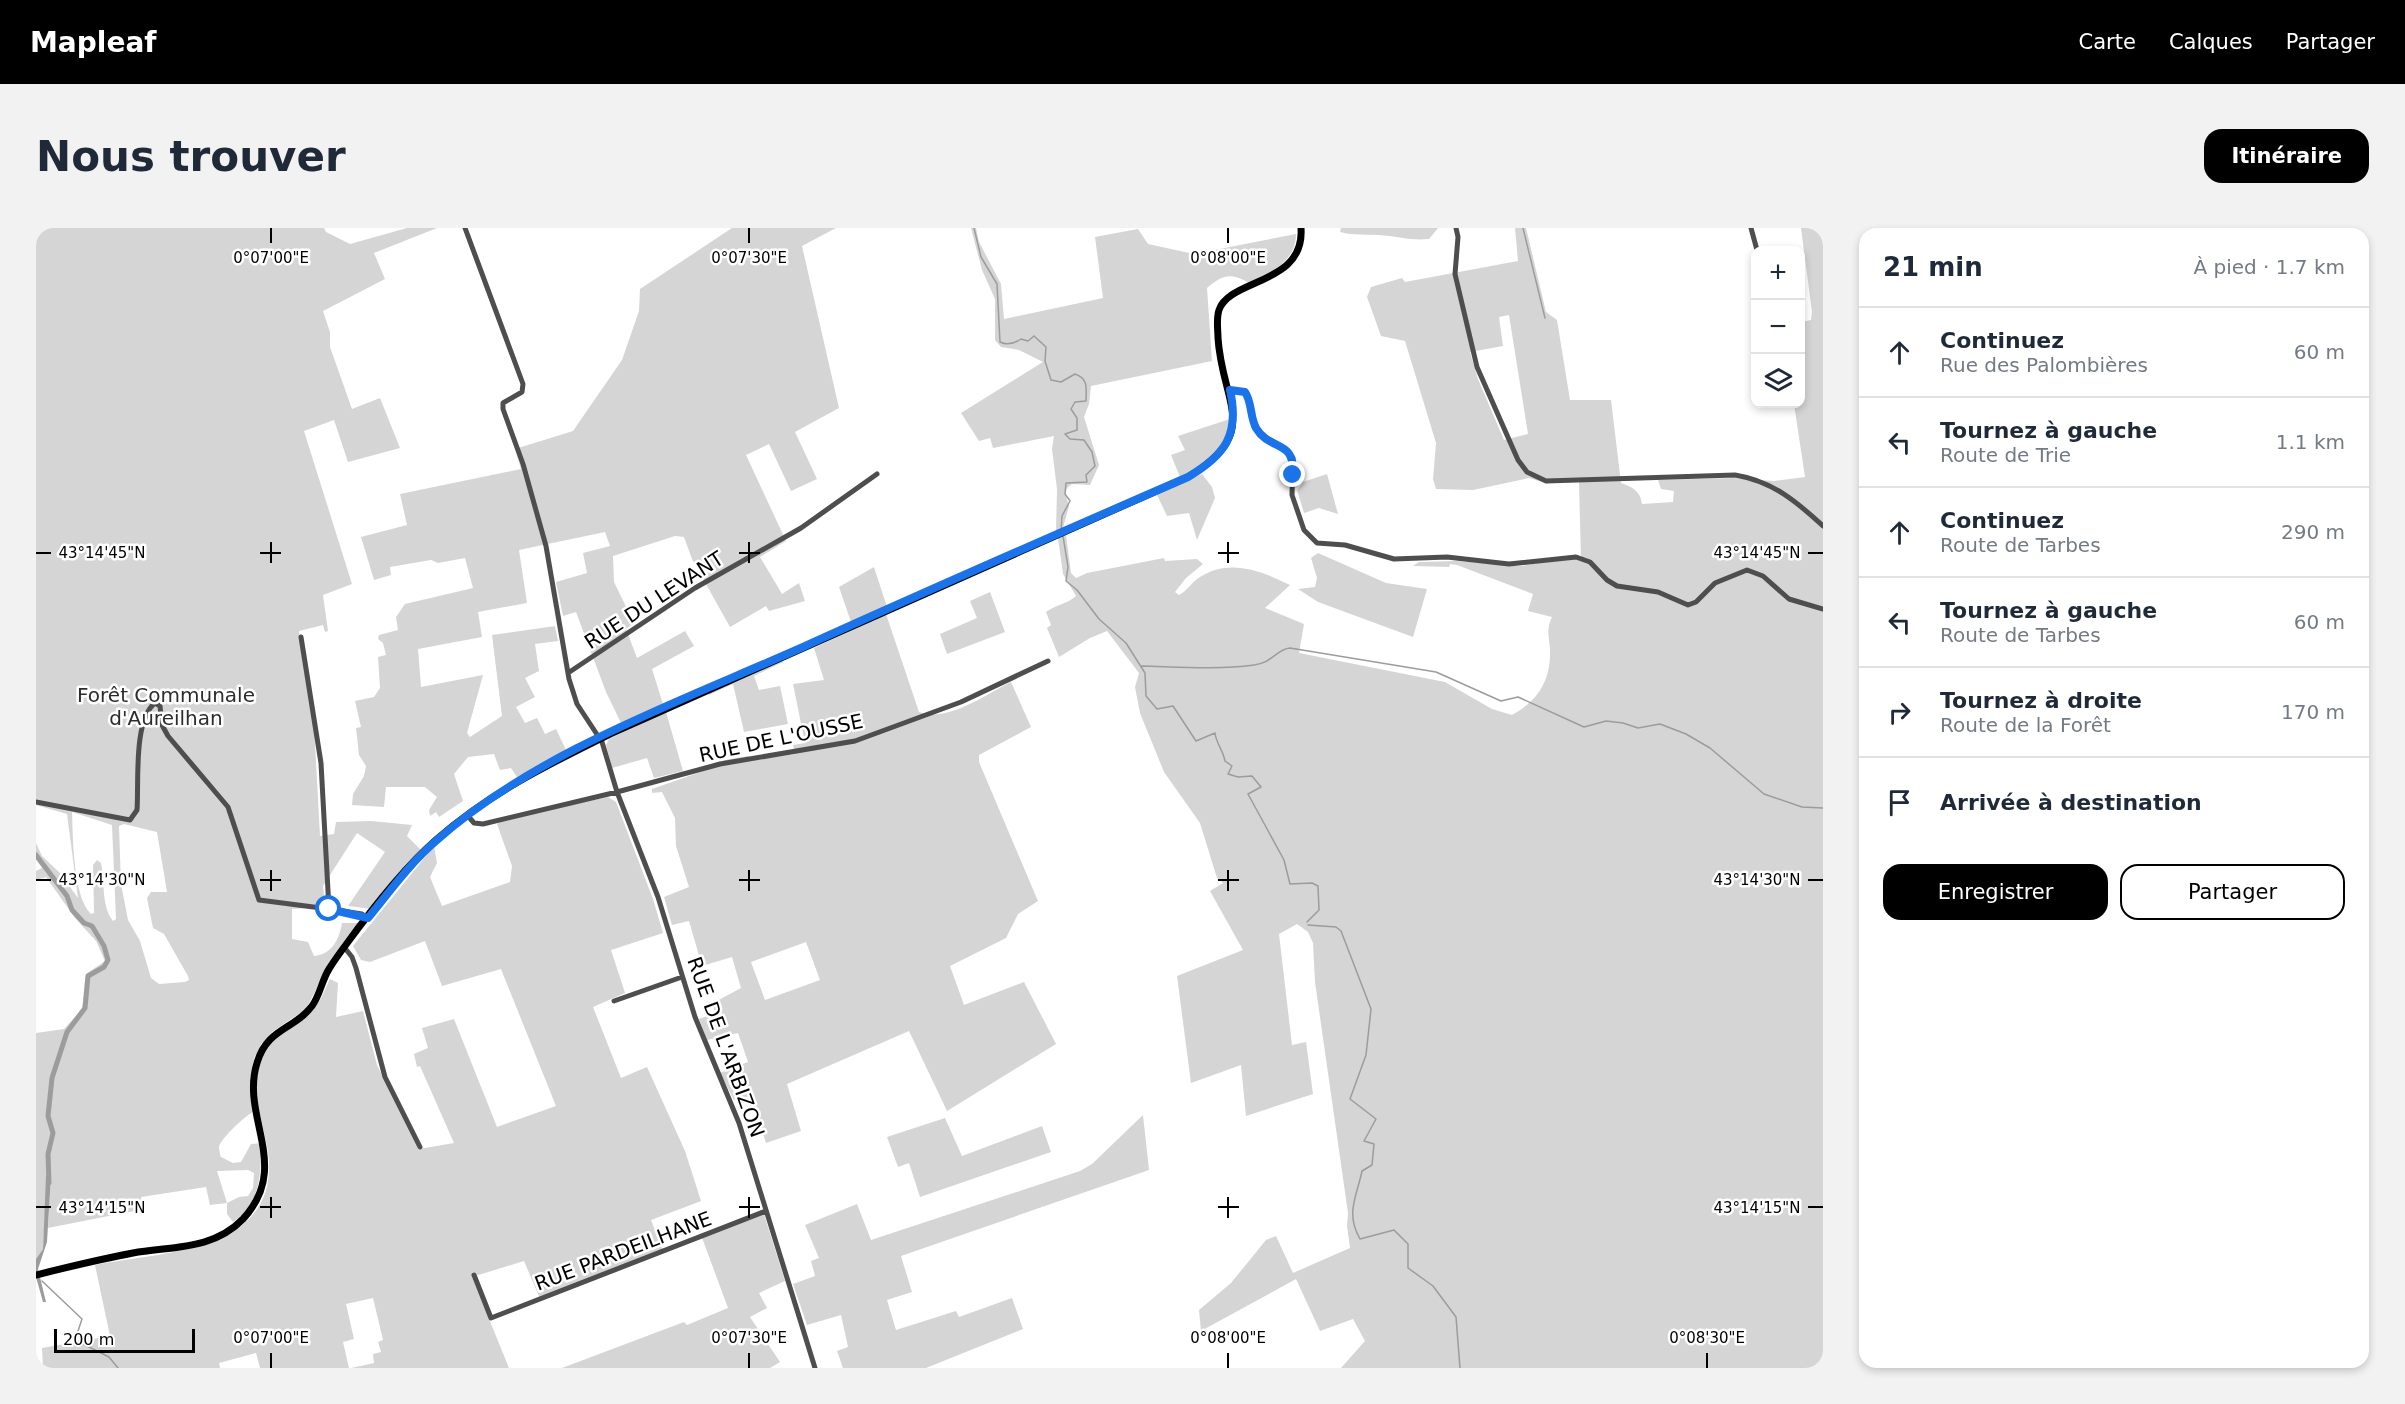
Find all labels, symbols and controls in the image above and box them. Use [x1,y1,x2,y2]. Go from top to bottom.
text: Mapleaf [30,26,156,59]
text: Carte [2079,30,2136,54]
text: Calques [2169,30,2253,54]
text: Partager [2286,30,2375,54]
button: Itinéraire [2204,129,2369,183]
text: Nous trouver [36,132,346,181]
map controls [1751,246,1805,408]
button: + [1751,246,1805,300]
text: 0°07'00"E [233,249,309,267]
text: 0°07'30"E [711,249,787,267]
text: 0°08'00"E [1190,249,1266,267]
text: 21 min [1883,252,1983,282]
text: À pied · 1.7 km [2193,255,2345,279]
button: − [1751,300,1805,354]
text: Continuez [1940,328,2064,353]
icon: ahead [1883,336,1916,369]
text: 60 m [2294,340,2345,364]
text: Rue des Palombières [1940,353,2148,377]
button: layers [1751,354,1805,408]
text: Tournez à gauche [1940,418,2157,443]
icon: left [1883,426,1916,459]
text: 1.1 km [2276,430,2345,454]
text: Route de Trie [1940,443,2071,467]
route end [1279,461,1305,487]
text: Continuez [1940,508,2064,533]
icon: ahead [1883,516,1916,549]
text: 290 m [2281,520,2345,544]
text: Route de Tarbes [1940,533,2101,557]
text: 43°14'45"N [58,544,146,562]
text: 43°14'45"N [1713,544,1801,562]
street label: RUE DU LEVANT [580,546,729,654]
text: Tournez à gauche [1940,598,2157,623]
icon: left [1883,606,1916,639]
text: 60 m [2294,610,2345,634]
text: Route de Tarbes [1940,623,2101,647]
park label: Forêt Communale d'Aureilhan [77,683,255,730]
text: Tournez à droite [1940,688,2142,713]
icon: right [1883,696,1916,729]
text: 170 m [2281,700,2345,724]
street label: RUE DE L'OUSSE [697,709,865,767]
text: Route de la Forêt [1940,713,2111,737]
icon: arrive [1883,786,1916,819]
text: Arrivée à destination [1940,790,2202,815]
button: Enregistrer [1883,864,2108,920]
button: Partager [2120,864,2345,920]
text: 43°14'30"N [58,871,146,889]
text: 43°14'30"N [1713,871,1801,889]
route start [315,895,341,921]
street label: RUE DE L'ARBIZON [682,954,770,1140]
text: 43°14'15"N [58,1199,146,1217]
text: 43°14'15"N [1713,1199,1801,1217]
street label: RUE PARDEILHANE [531,1206,715,1296]
scale bar [54,1326,195,1354]
text: 0°07'00"E [233,1329,309,1347]
text: 0°07'30"E [711,1329,787,1347]
text: 0°08'00"E [1190,1329,1266,1347]
text: 0°08'30"E [1669,1329,1745,1347]
text: 200 m [63,1330,114,1349]

